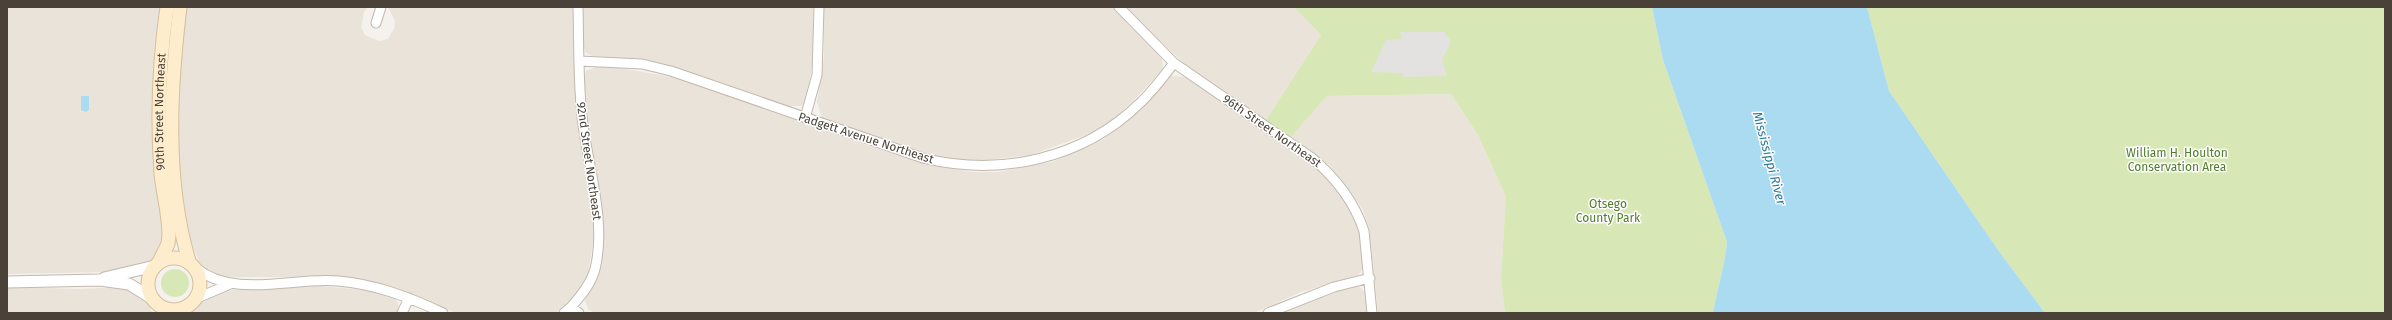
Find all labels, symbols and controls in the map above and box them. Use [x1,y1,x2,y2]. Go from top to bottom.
street label: 90th Street Northeast [152,52,169,171]
street label: 96th Street Northeast [1220,92,1324,171]
street label: 92nd Street Northeast [574,101,604,222]
street label: Padgett Avenue Northeast [797,109,936,167]
water label: Mississippi River [1750,110,1789,207]
park label: William H. Houlton Conservation Area [2126,146,2228,174]
park label: Otsego County Park [1576,197,1641,225]

